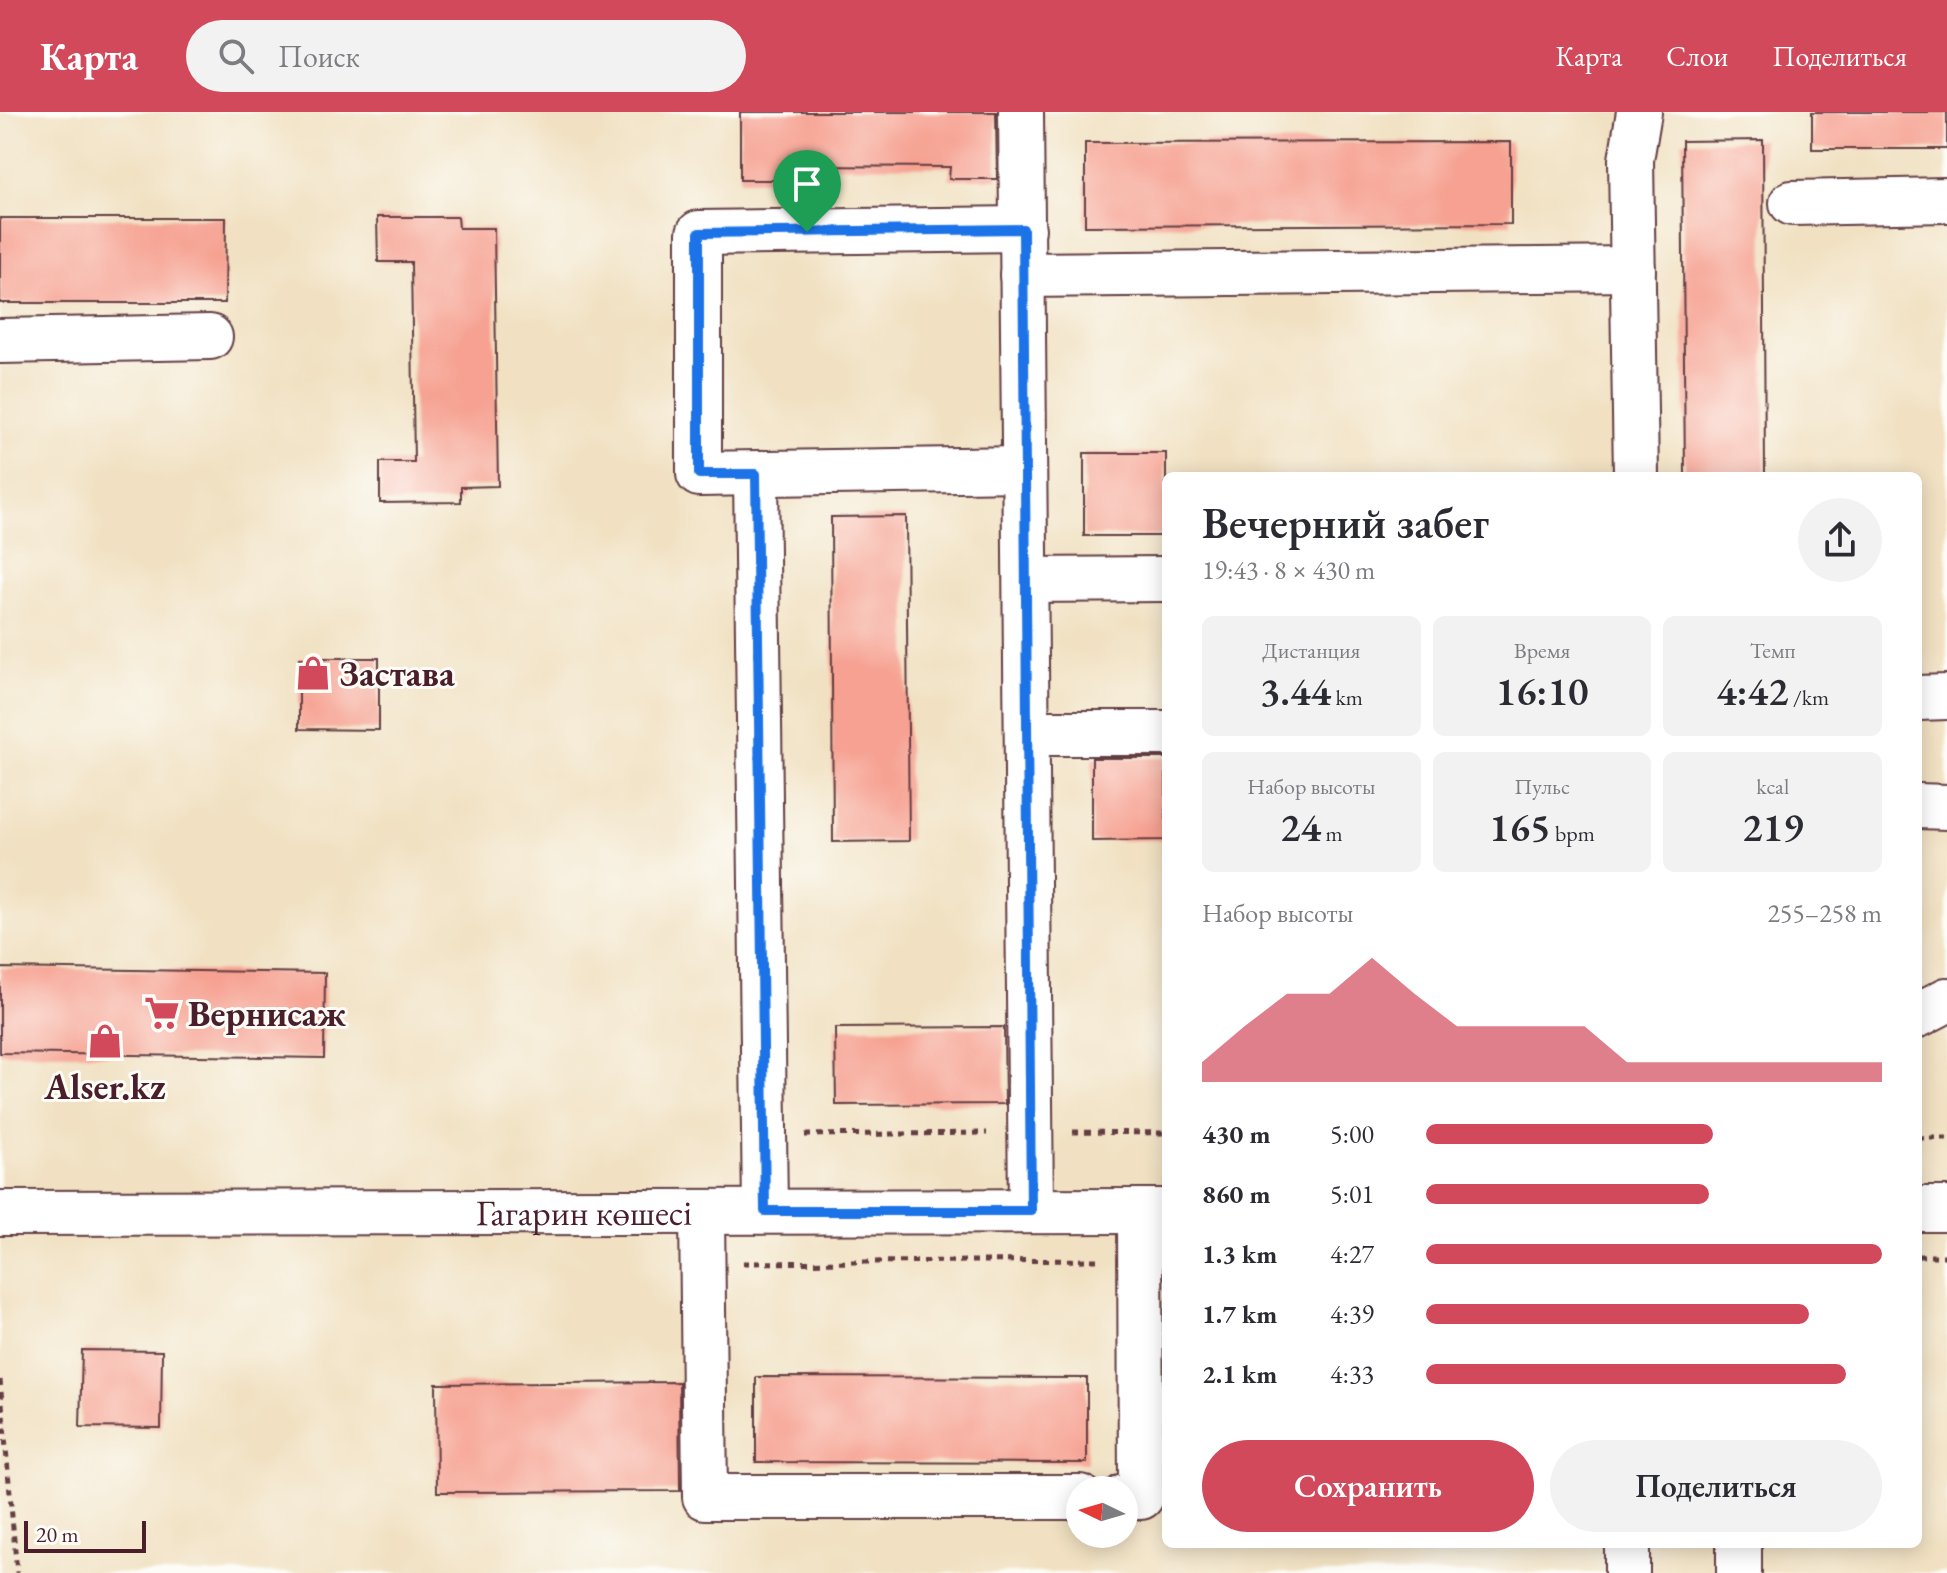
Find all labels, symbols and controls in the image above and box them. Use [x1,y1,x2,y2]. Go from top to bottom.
search box [186,20,746,92]
text: Карта [40,32,138,81]
icon: search [214,34,258,78]
text: Поиск [278,37,360,76]
text: Карта [1555,38,1622,74]
text: Слои [1666,38,1728,74]
text: Поделиться [1772,38,1907,74]
pin [773,150,841,232]
icon: arrive [785,162,829,206]
text: Вечерний забег [1202,494,1489,551]
button: share [1798,498,1882,582]
text: 19:43 · 8 × 430 m [1202,553,1375,587]
text: Дистанция [1262,636,1360,665]
text: Время [1514,636,1570,665]
text: Темп [1750,636,1796,665]
place label: Застава [339,650,455,697]
shop icon: Застава [294,654,332,692]
text: 3.44 [1260,665,1331,717]
text: 16:10 [1496,665,1588,717]
text: 4:42 [1716,665,1789,717]
text: km [1331,683,1363,712]
text: /km [1789,683,1829,712]
text: Набор высоты [1247,772,1375,801]
text: Пульс [1514,772,1570,801]
text: kcal [1756,772,1789,801]
text: 24 [1280,801,1321,853]
text: 165 [1489,801,1551,853]
text: 219 [1742,801,1803,853]
text: m [1321,819,1343,848]
text: bpm [1551,819,1595,848]
text: Набор высоты [1202,896,1353,930]
text: 255–258 m [1767,896,1882,930]
place label: Вернисаж [188,990,346,1037]
supermarket icon: Вернисаж [143,994,181,1032]
shop icon: Alser.kz [86,1022,124,1060]
place label: Alser.kz [43,1063,166,1110]
text: 430 m [1202,1117,1270,1151]
text: 5:00 [1330,1117,1374,1151]
text: 860 m [1202,1177,1270,1211]
text: 5:01 [1330,1177,1374,1211]
street label: Гагарин көшесі [476,1189,692,1236]
text: 1.3 km [1202,1237,1277,1271]
text: 4:27 [1330,1237,1374,1271]
text: 1.7 km [1202,1297,1277,1331]
text: 4:39 [1330,1297,1374,1331]
text: 2.1 km [1202,1357,1277,1391]
text: 4:33 [1330,1357,1374,1391]
button: Сохранить [1202,1440,1534,1532]
button: Поделиться [1550,1440,1882,1532]
north arrow [1066,1476,1138,1548]
map controls [1066,1476,1138,1548]
scale bar [24,1517,146,1553]
text: 20 m [36,1520,79,1549]

